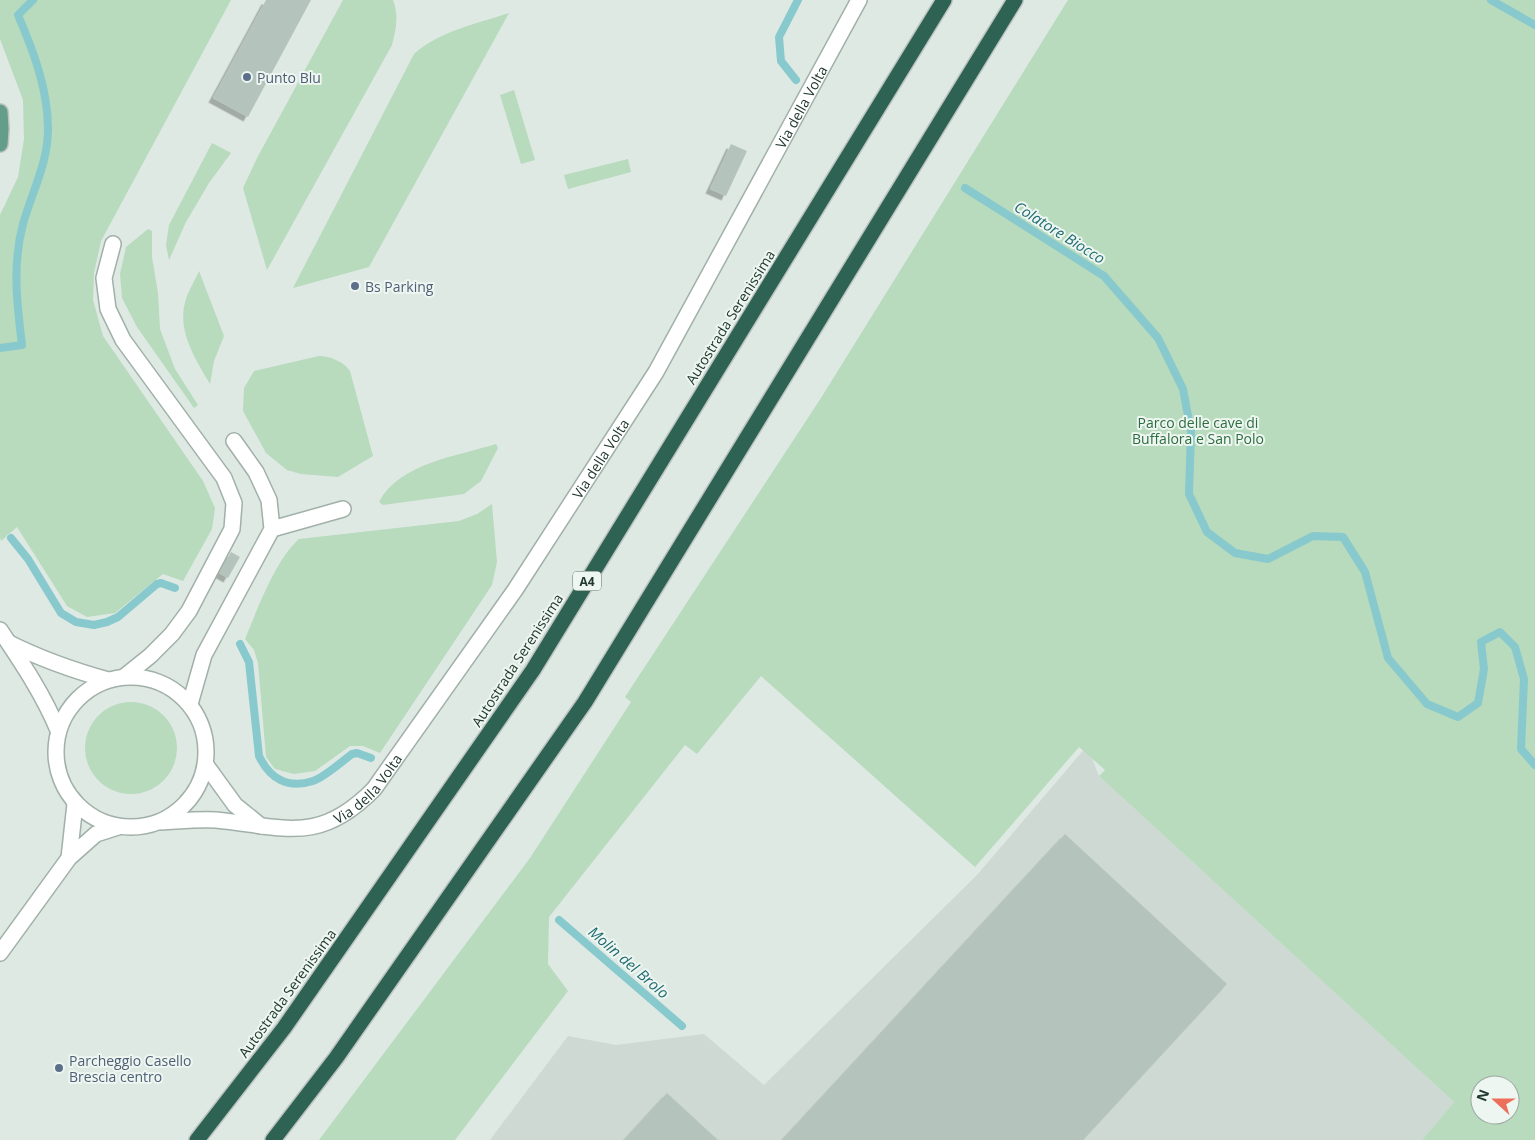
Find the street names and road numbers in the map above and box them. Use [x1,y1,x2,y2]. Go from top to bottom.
street label: Via della Volta [771,62,831,151]
street label: Autostrada Serenissima [681,246,779,388]
street label: Via della Volta [567,415,633,502]
road number: A4 [573,572,601,590]
street label: Autostrada Serenissima [467,590,567,730]
street label: Via della Volta [330,750,406,828]
street label: Autostrada Serenissima [234,925,340,1061]

